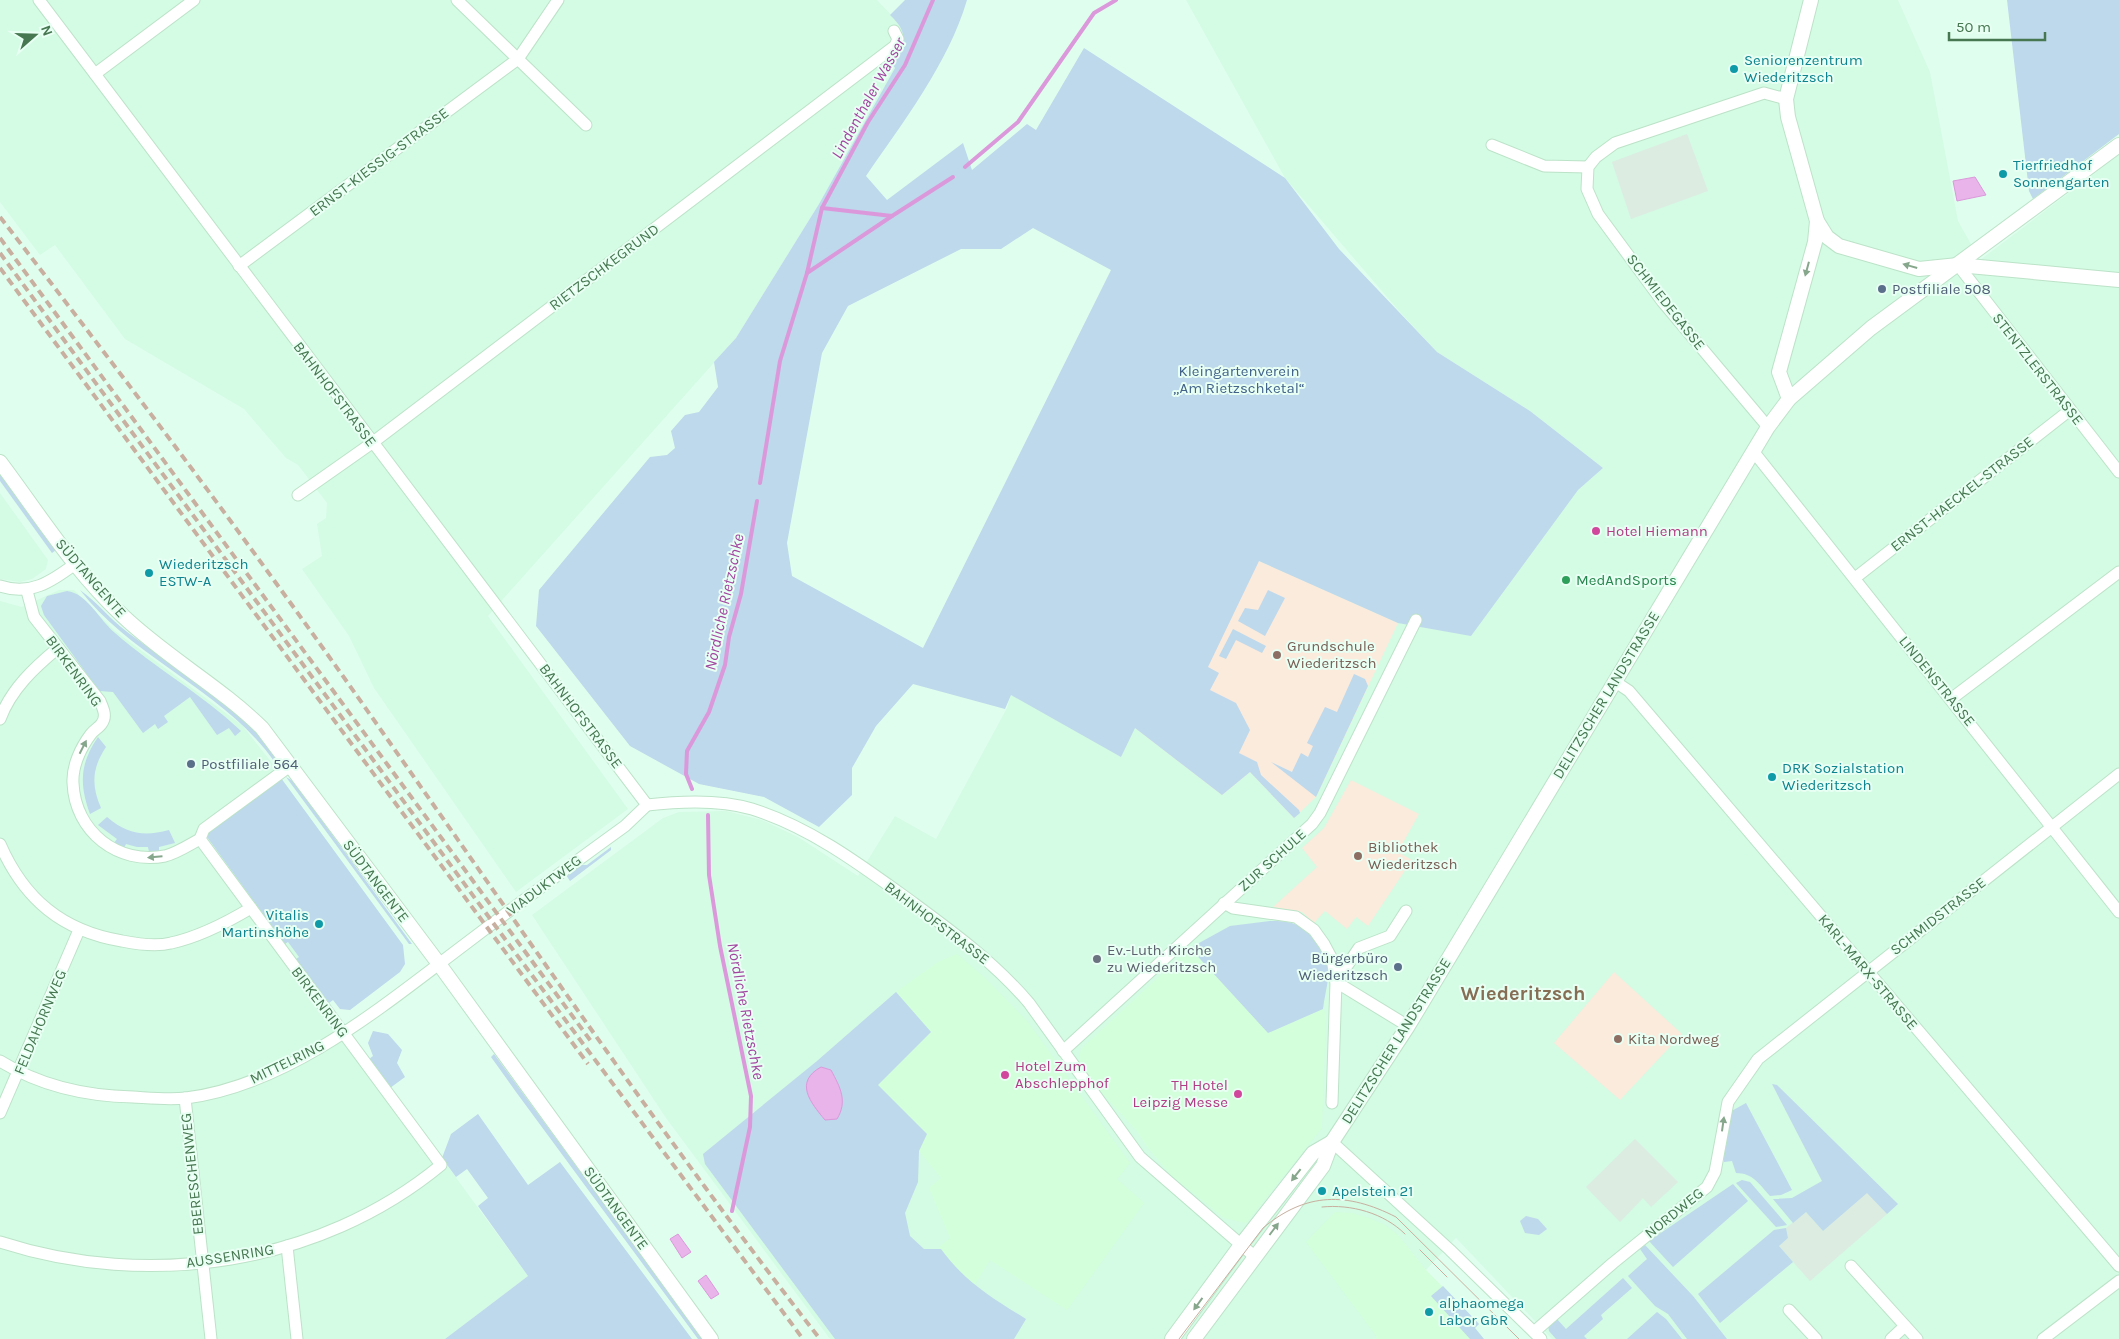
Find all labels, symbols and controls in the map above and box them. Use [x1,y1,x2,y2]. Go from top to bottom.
north arrow [10,10,60,60]
scale bar [1949,10,2045,42]
text: 50 m [1956,18,1991,36]
text: N [37,23,56,38]
water label: Lindenthaler Wasser [827,34,909,162]
place label: Seniorenzentrum Wiederitzsch [1744,51,1863,86]
marker: Seniorenzentrum Wiederitzsch [1728,63,1740,75]
street label: ERNST-KIESSIG-STRASSE [306,104,452,220]
place label: Tierfriedhof Sonnengarten [2013,156,2110,191]
marker: Tierfriedhof Sonnengarten [1997,168,2009,180]
street label: RIETZSCHKEGRUND [546,220,662,314]
street label: SCHMIEDEGASSE [1623,250,1709,354]
one-way arrow [1803,261,1811,276]
one-way arrow [1903,262,1918,270]
place label: Postfiliale 508 [1892,280,1991,298]
marker: Postfiliale 508 [1876,283,1888,295]
street label: STENTZLERSTRASSE [1989,309,2087,429]
street label: BAHNHOFSTRASSE [290,338,380,450]
park label: Kleingartenverein „Am Rietzschketal“ [1173,362,1305,397]
street label: ERNST-HAECKEL-STRASSE [1887,433,2037,555]
place label: Hotel Hiemann [1606,522,1708,540]
marker: Hotel Hiemann [1590,525,1602,537]
water label: Nördliche Rietzschke [700,531,748,672]
street label: SÜDTANGENTE [52,535,130,621]
place label: Wiederitzsch ESTW-A [159,555,249,590]
marker: Wiederitzsch ESTW-A [143,567,155,579]
place label: MedAndSports [1576,571,1677,589]
marker: MedAndSports [1560,574,1572,586]
street label: DELITZSCHER LANDSTRASSE [1549,608,1663,782]
street label: BIRKENRING [42,632,106,710]
street label: LINDENSTRASSE [1895,632,1979,730]
place label: Grundschule Wiederitzsch [1287,637,1377,672]
marker: Grundschule Wiederitzsch [1271,649,1283,661]
street label: BAHNHOFSTRASSE [536,660,626,772]
one-way arrow [79,740,87,754]
place label: Postfiliale 564 [201,755,299,773]
marker: Postfiliale 564 [185,758,197,770]
place label: DRK Sozialstation Wiederitzsch [1782,759,1904,794]
marker: DRK Sozialstation Wiederitzsch [1766,771,1778,783]
street label: ZUR SCHULE [1234,825,1310,895]
street label: SÜDTANGENTE [339,836,413,926]
place label: Bibliothek Wiederitzsch [1368,838,1458,873]
marker: Bibliothek Wiederitzsch [1352,850,1364,862]
street label: VIADUKTWEG [503,851,585,919]
one-way arrow [147,853,163,861]
street label: SCHMIDSTRASSE [1887,873,1989,959]
street label: BAHNHOFSTRASSE [881,878,993,968]
place label: Vitalis Martinshöhe [222,906,309,941]
street label: KARL-MARX-STRASSE [1814,911,1922,1033]
marker: Vitalis Martinshöhe [313,918,325,930]
water label: Nördliche Rietzschke [723,941,769,1082]
place label: Ev.-Luth. Kirche zu Wiederitzsch [1107,941,1216,976]
place label: Bürgerbüro Wiederitzsch [1299,949,1388,984]
marker: Ev.-Luth. Kirche zu Wiederitzsch [1091,953,1103,965]
street label: DELITZSCHER LANDSTRASSE [1337,955,1455,1127]
marker: Bürgerbüro Wiederitzsch [1392,961,1404,973]
street label: BIRKENRING [288,963,352,1041]
street label: FELDAHORNWEG [10,967,70,1077]
district label: Wiederitzsch [1461,982,1585,1005]
place label: Kita Nordweg [1628,1030,1719,1048]
marker: Kita Nordweg [1612,1033,1624,1045]
street label: MITTELRING [247,1036,327,1088]
place label: Hotel Zum Abschlepphof [1015,1057,1110,1092]
marker: Hotel Zum Abschlepphof [999,1069,1011,1081]
place label: TH Hotel Leipzig Messe [1133,1076,1228,1111]
marker: TH Hotel Leipzig Messe [1232,1088,1244,1100]
street label: EBERESCHENWEG [177,1112,207,1236]
one-way arrow [1719,1116,1727,1132]
street label: SÜDTANGENTE [580,1163,652,1253]
one-way arrow [1291,1168,1302,1181]
place label: Apelstein 21 [1332,1182,1413,1200]
street label: NORDWEG [1641,1184,1707,1242]
marker: Apelstein 21 [1316,1185,1328,1197]
one-way arrow [1269,1222,1279,1236]
street label: AUSSENRING [185,1240,275,1272]
place label: alphaomega Labor GbR [1439,1294,1524,1329]
one-way arrow [1193,1297,1203,1311]
marker: alphaomega Labor GbR [1423,1306,1435,1318]

